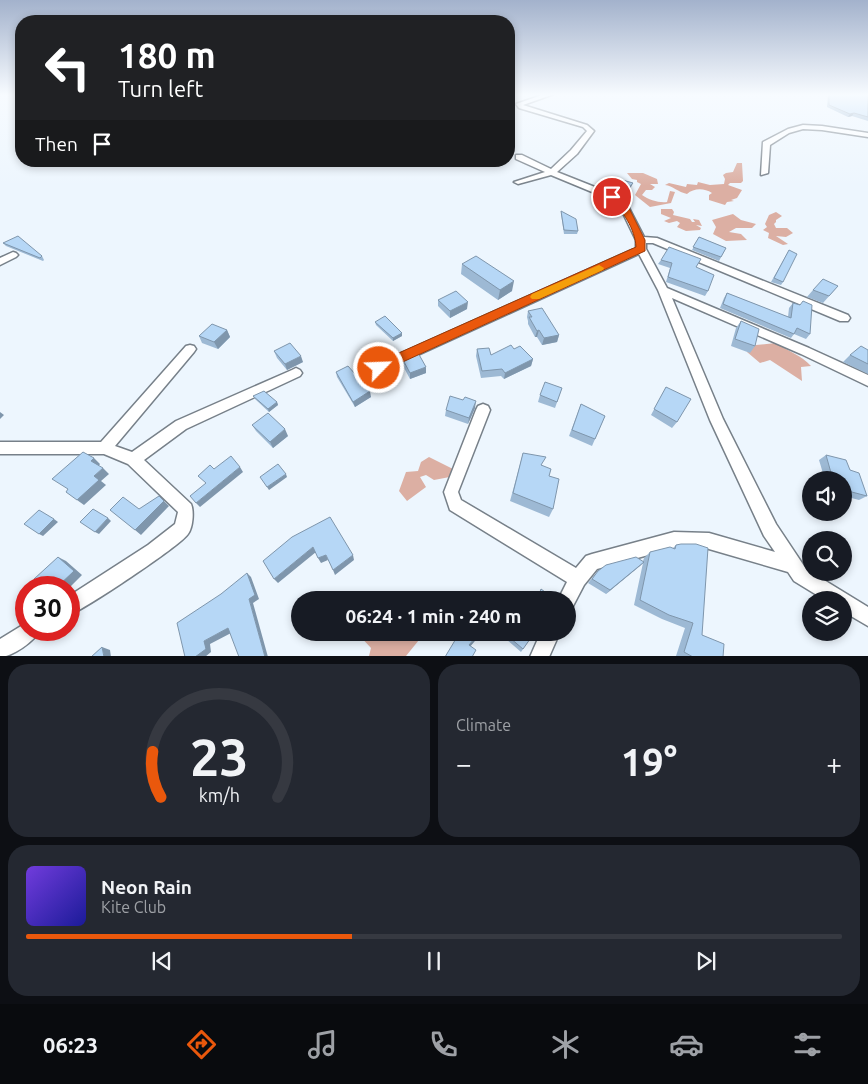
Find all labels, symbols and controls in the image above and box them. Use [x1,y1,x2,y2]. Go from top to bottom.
icon: left [35,35,100,100]
text: 180 m [118,35,216,75]
text: Turn left [118,76,203,101]
icon: arrive [88,130,116,158]
text: Then [35,133,78,155]
pin [591,176,633,218]
icon: arrive [598,183,626,211]
position arrow [352,341,404,393]
map controls [802,471,852,641]
button: sound [802,471,852,521]
button: search [802,531,852,581]
speed limit sign: 30 [15,576,80,641]
button: layers [802,591,852,641]
text: 06:24 · 1 min · 240 m [346,605,521,627]
text: Climate [456,716,511,734]
text: 23 [190,728,248,786]
text: 19° [621,741,677,783]
text: − [456,748,472,779]
text: + [826,748,842,779]
text: km/h [198,785,240,805]
text: Neon Rain [101,876,192,898]
text: Kite Club [101,898,166,916]
icon: previous [148,947,176,975]
icon: pause [420,947,448,975]
icon: next [692,947,720,975]
icon: directions [184,1027,219,1062]
icon: music [305,1027,340,1062]
icon: phone [426,1027,461,1062]
icon: climate [548,1027,583,1062]
icon: car [669,1027,704,1062]
icon: filters [790,1027,825,1062]
text: 06:23 [43,1032,98,1057]

